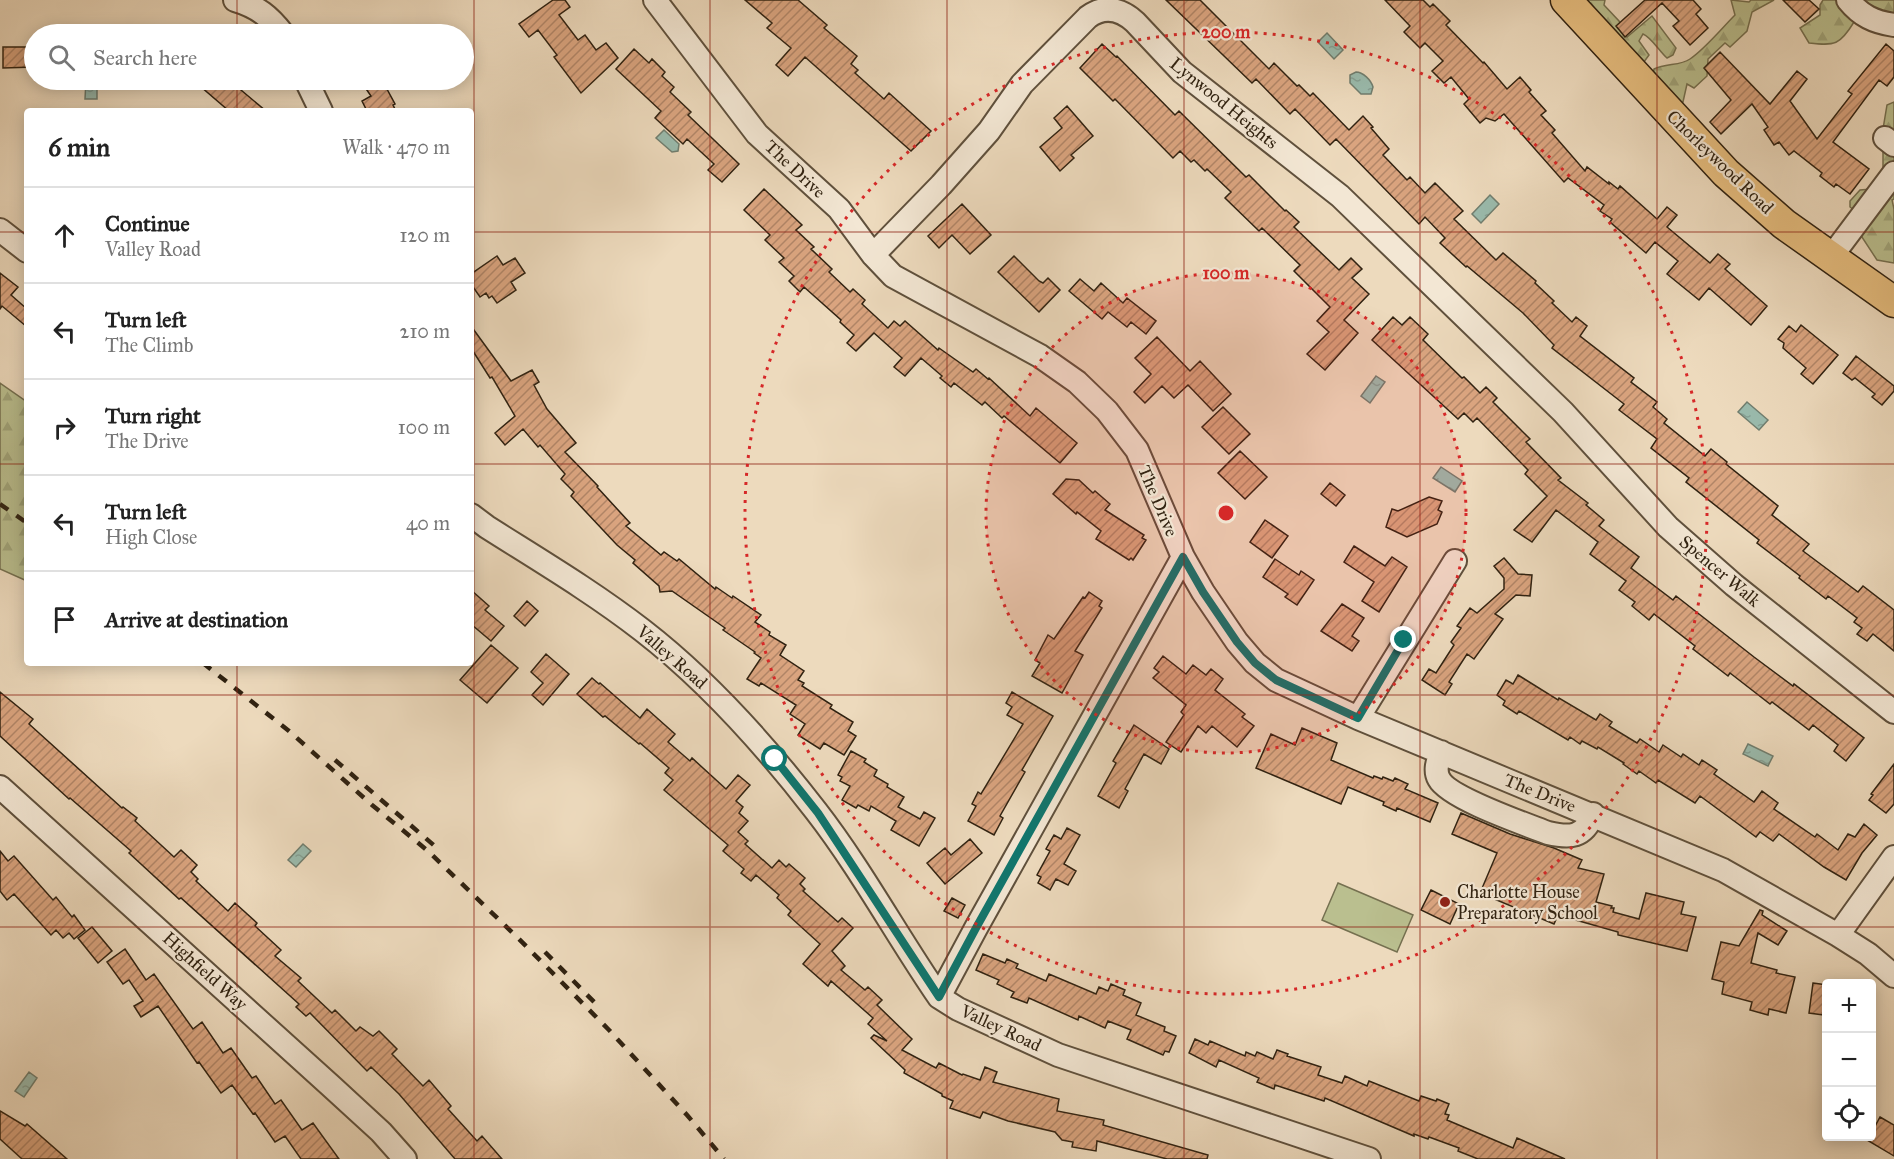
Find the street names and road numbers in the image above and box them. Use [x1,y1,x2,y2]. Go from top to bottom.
street label: Lynwood Heights [1165,53,1283,154]
street label: Chorleywood Road [1662,105,1778,219]
street label: The Drive [760,135,830,203]
street label: The Drive [1133,462,1183,540]
street label: Spencer Walk [1675,531,1766,612]
street label: Valley Road [631,620,712,694]
street label: The Drive [1501,769,1579,817]
street label: Highfield Way [157,927,252,1016]
street label: Valley Road [956,999,1045,1056]

